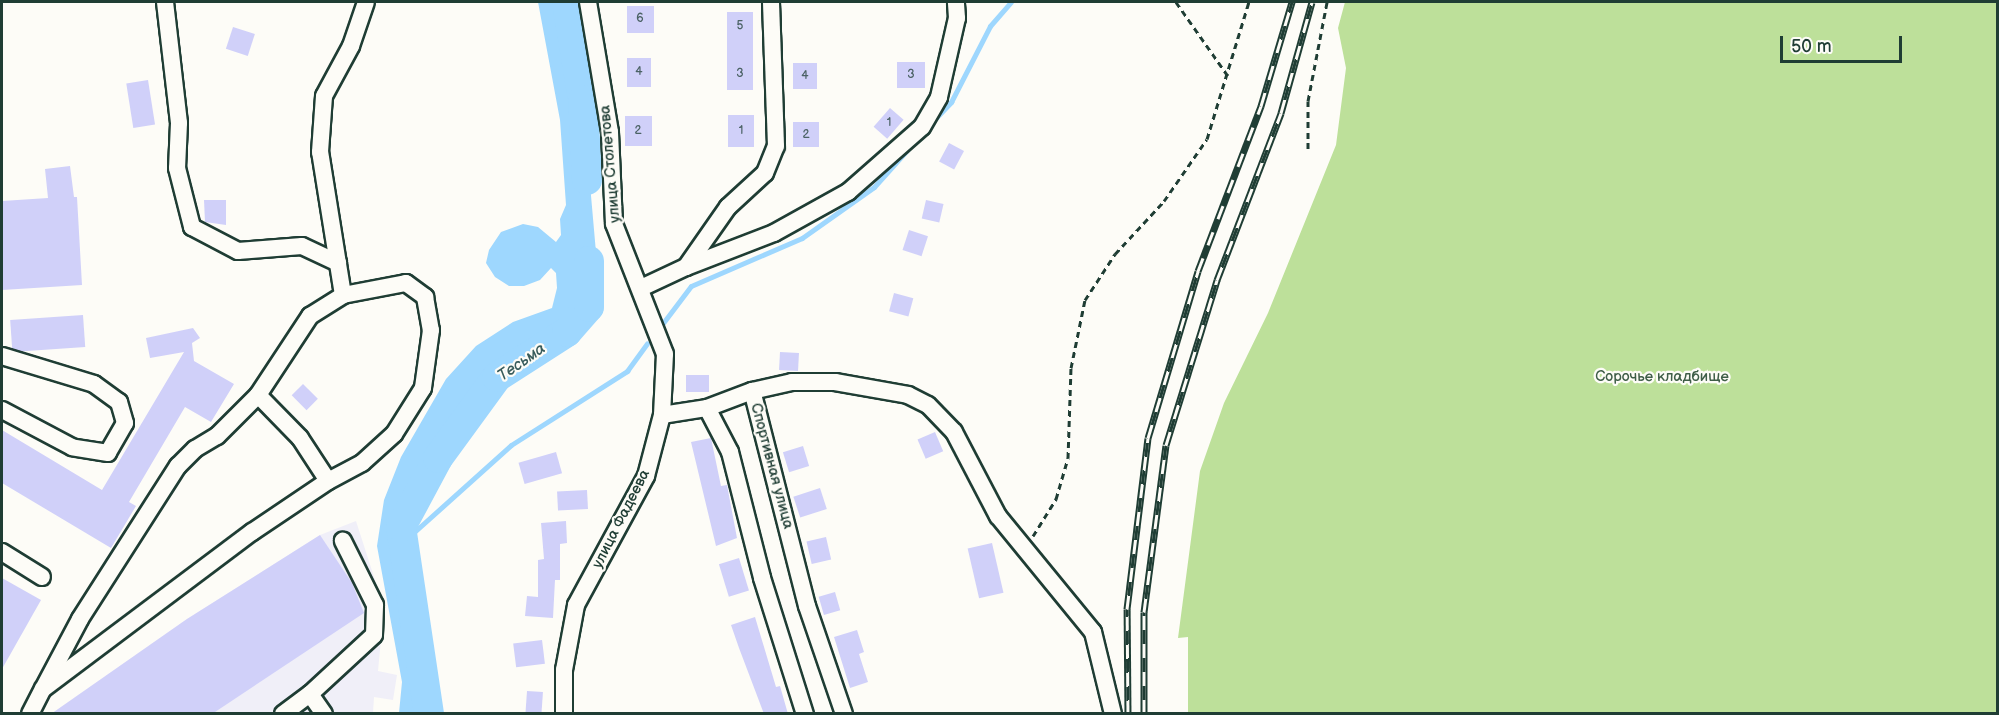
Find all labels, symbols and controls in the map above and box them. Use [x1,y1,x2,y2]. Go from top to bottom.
house number: 6 [636,12,644,26]
house number: 5 [737,19,743,33]
scale bar [1783,24,1904,62]
text: 50 m [1791,36,1832,57]
house number: 4 [635,65,643,79]
house number: 3 [736,67,744,81]
house number: 3 [907,68,915,82]
house number: 4 [801,69,809,83]
street label: улица Столетова [596,104,624,224]
house number: 1 [887,116,891,130]
house number: 2 [634,124,642,138]
house number: 1 [739,124,743,138]
house number: 2 [802,128,810,142]
water label: Тесьма [494,340,550,386]
park label: Сорочье кладбище [1595,368,1729,386]
street label: Спортивная улица [747,401,797,531]
street label: улица Фадеева [588,467,654,571]

